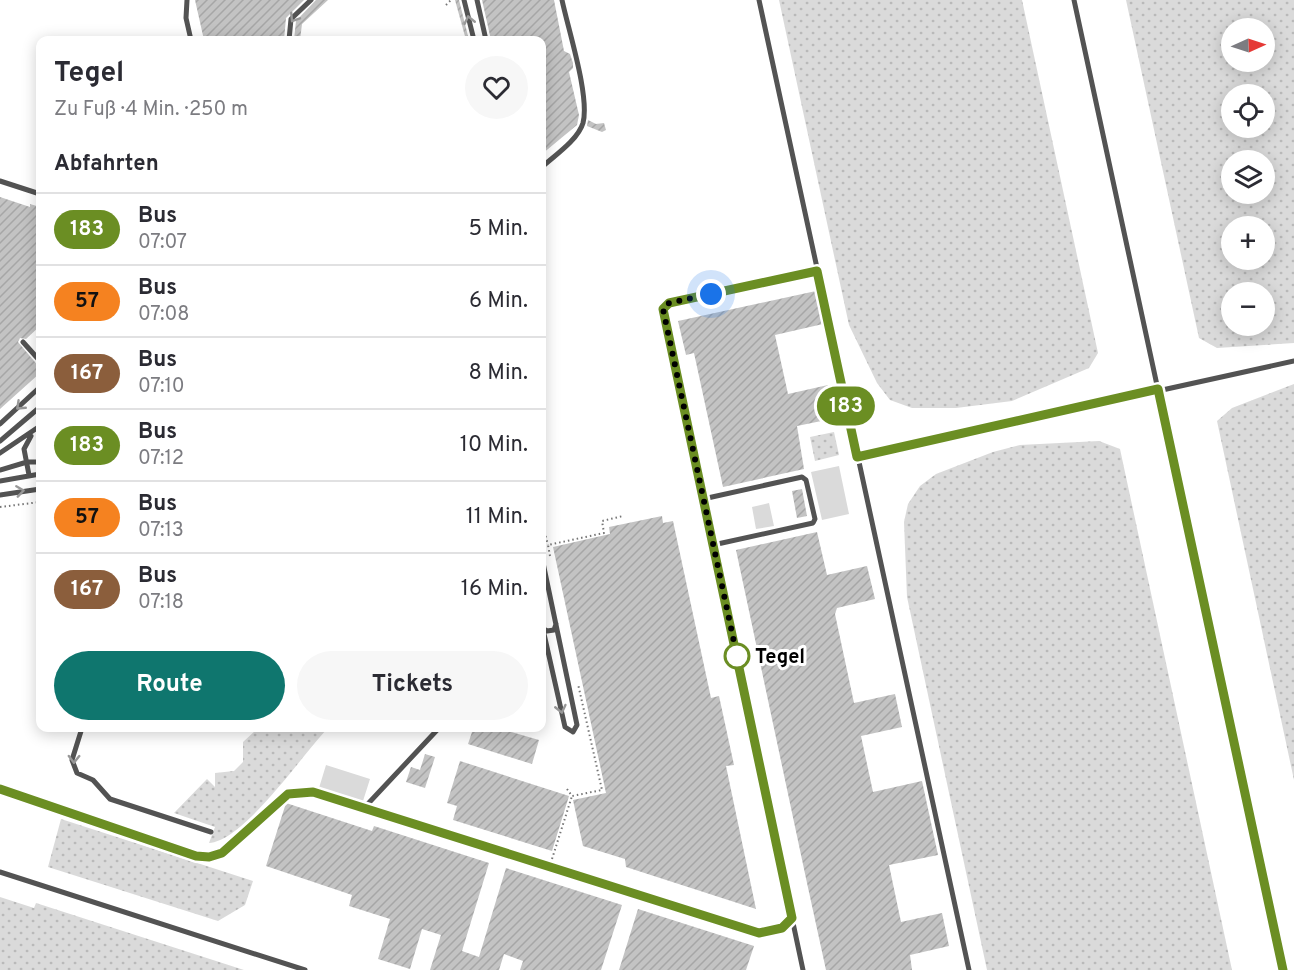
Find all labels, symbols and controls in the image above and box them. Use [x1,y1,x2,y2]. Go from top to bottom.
one-way arrow [291,11,302,22]
one-way arrow [464,15,477,25]
north arrow [1221,18,1275,72]
map controls [1221,18,1275,336]
text: Tegel [54,56,124,92]
button: heart [465,56,528,119]
button: locate [1221,84,1275,138]
text: Zu Fuß · 4 Min. · 250 m [54,97,248,123]
button: layers [1221,150,1275,204]
text: Abfahrten [54,151,159,178]
text: Bus [138,203,177,230]
text: 183 [70,216,104,243]
text: 5 Min. [468,216,528,243]
button: + [1221,216,1275,270]
text: 07:07 [138,230,187,256]
text: Bus [138,275,177,302]
your location [696,279,726,309]
button: − [1221,282,1275,336]
text: 57 [75,288,99,315]
text: 6 Min. [469,288,528,315]
text: 07:08 [138,302,189,328]
text: Bus [138,347,177,374]
text: 167 [71,360,103,387]
text: 8 Min. [469,360,528,387]
text: 07:10 [138,374,185,400]
line badge: 183 [812,386,880,426]
text: 183 [829,393,863,420]
one-way arrow [17,399,27,410]
text: Bus [138,419,177,446]
text: 183 [70,432,104,459]
text: 10 Min. [460,432,528,459]
text: 07:12 [138,446,184,472]
one-way arrow [16,486,25,498]
text: Bus [138,491,177,518]
text: 57 [75,504,99,531]
text: 11 Min. [466,504,528,531]
text: 07:13 [138,518,184,544]
text: Bus [138,563,177,590]
text: 167 [71,576,103,603]
text: 16 Min. [461,576,528,603]
text: 07:18 [138,590,184,616]
marker: Tegel [724,643,750,669]
place label: Tegel [755,645,805,671]
button: Route [54,651,285,720]
button: Tickets [297,651,528,720]
one-way arrow [554,704,567,714]
one-way arrow [68,755,80,764]

